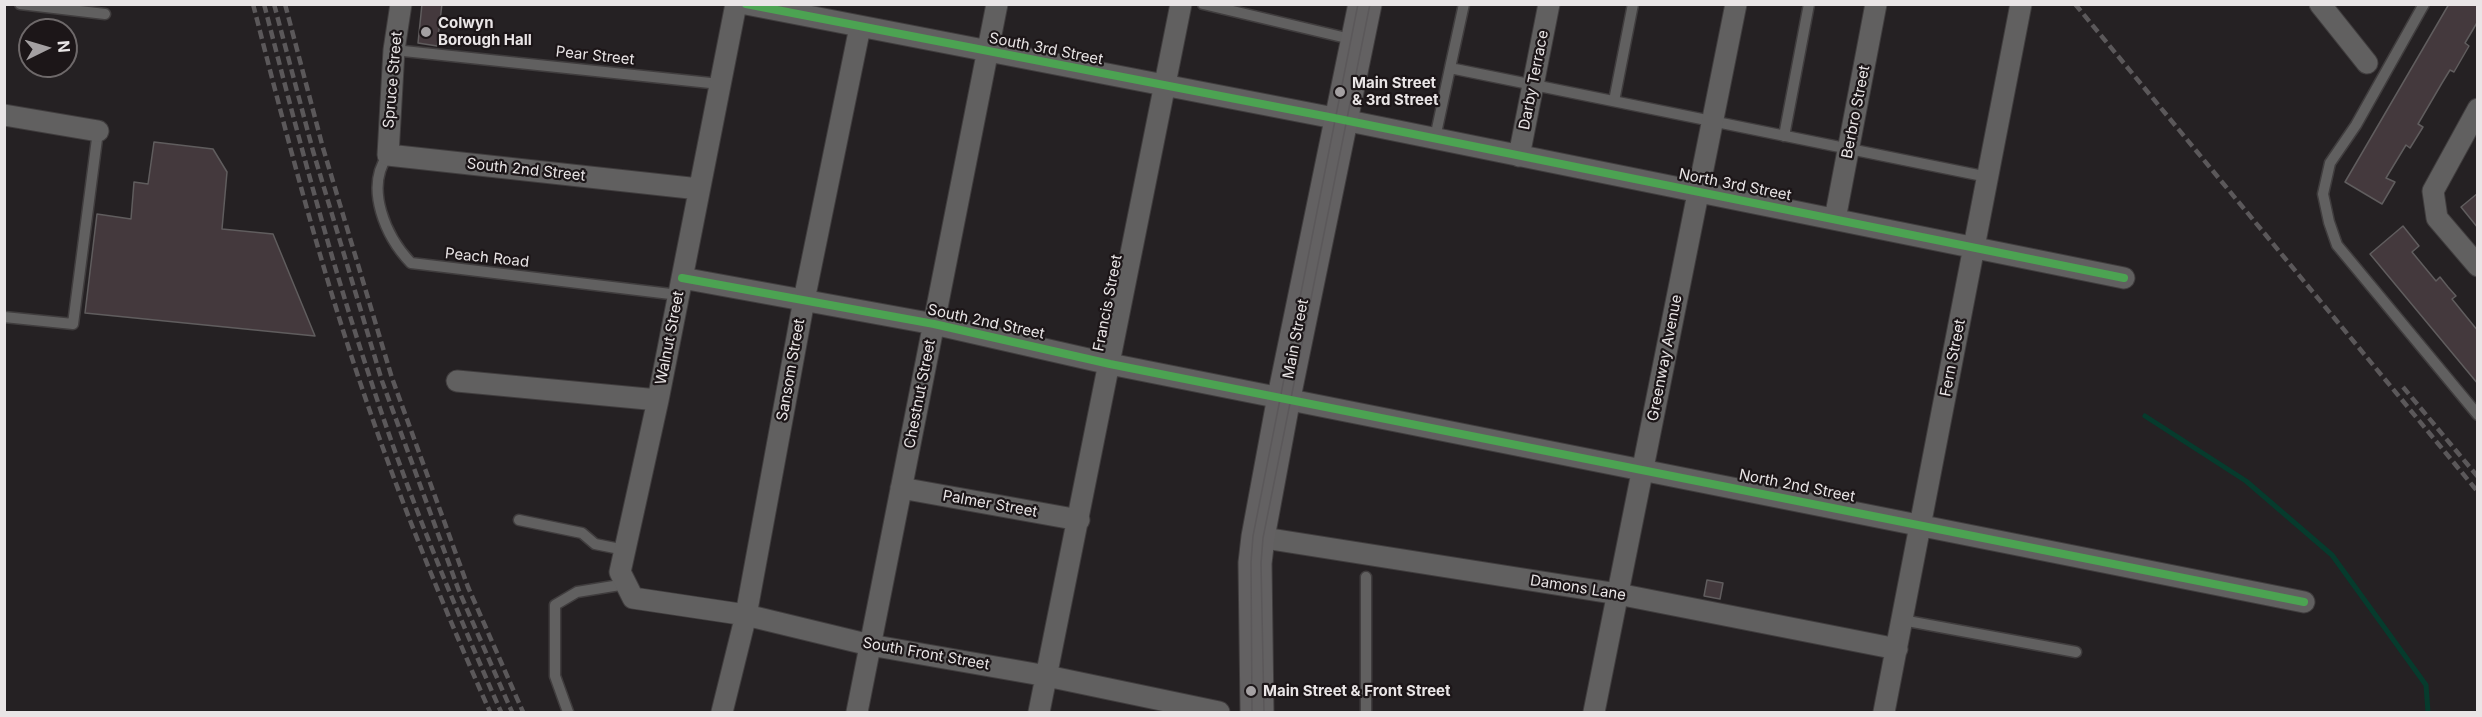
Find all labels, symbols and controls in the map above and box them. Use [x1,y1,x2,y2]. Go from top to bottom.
place label: Colwyn Borough Hall [438,14,532,49]
north arrow [18,18,78,78]
marker: Colwyn Borough Hall [419,25,433,39]
street label: South 3rd Street [987,29,1105,69]
street label: Darby Terrace [1516,29,1552,131]
street label: Spruce Street [380,31,406,129]
text: N [53,40,74,54]
street label: Pear Street [555,43,635,69]
street label: Berbro Street [1838,64,1874,160]
place label: Main Street & 3rd Street [1352,74,1438,109]
marker: Main Street & 3rd Street [1333,85,1347,99]
street label: South 2nd Street [466,155,586,185]
street label: North 3rd Street [1677,165,1793,205]
street label: Peach Road [444,245,530,271]
street label: Francis Street [1090,253,1126,353]
street label: Walnut Street [652,290,688,386]
street label: Greenway Avenue [1644,293,1686,423]
street label: Main Street [1279,298,1313,380]
street label: South 2nd Street [926,301,1046,343]
street label: Sansom Street [773,317,809,423]
street label: Fern Street [1937,318,1969,398]
street label: Chestnut Street [901,338,939,450]
street label: North 2nd Street [1737,466,1857,506]
street label: Palmer Street [941,487,1039,521]
street label: Damons Lane [1529,572,1627,604]
street label: South Front Street [861,634,991,674]
place label: Main Street & Front Street [1263,682,1450,700]
marker: Main Street & Front Street [1244,684,1258,698]

